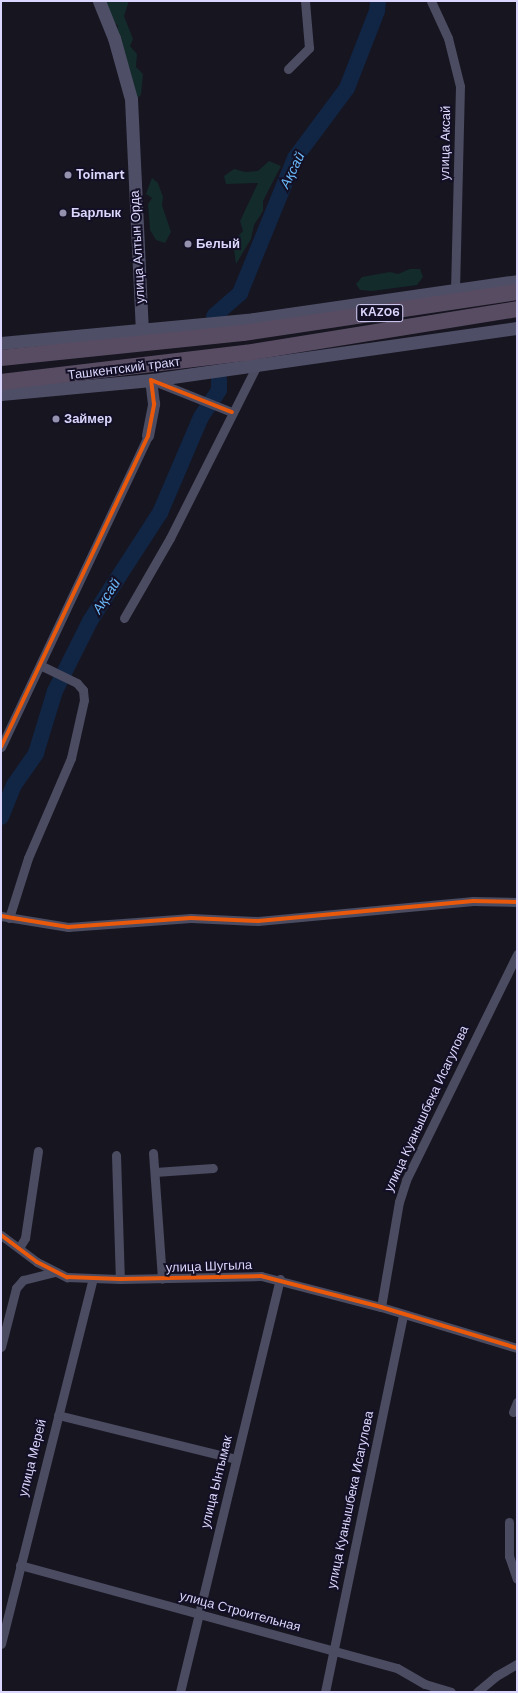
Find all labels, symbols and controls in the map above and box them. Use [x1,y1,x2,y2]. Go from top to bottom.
street label: улица Аксай [438,106,454,180]
water label: Ақсай [276,149,308,191]
place label: Toimart [76,167,125,183]
marker: Toimart [63,170,73,180]
street label: улица Алтын Орда [127,190,149,304]
place label: Барлык [71,205,121,221]
marker: Барлык [58,208,68,218]
place label: Белый [196,236,240,252]
marker: Белый [183,239,193,249]
road number: KАZ06 [356,303,404,323]
street label: Ташкентский тракт [67,354,181,384]
place label: Займер [64,411,112,427]
marker: Займер [51,414,61,424]
water label: Ақсай [88,575,124,617]
street label: улица Куанышбека Исагулова [382,1023,472,1195]
street label: улица Шугыла [165,1258,253,1276]
street label: улица Куанышбека Исагулова [325,1410,377,1590]
street label: улица Мерей [16,1418,50,1498]
street label: улица Ынтымак [198,1434,236,1530]
street label: улица Строительная [178,1588,302,1636]

